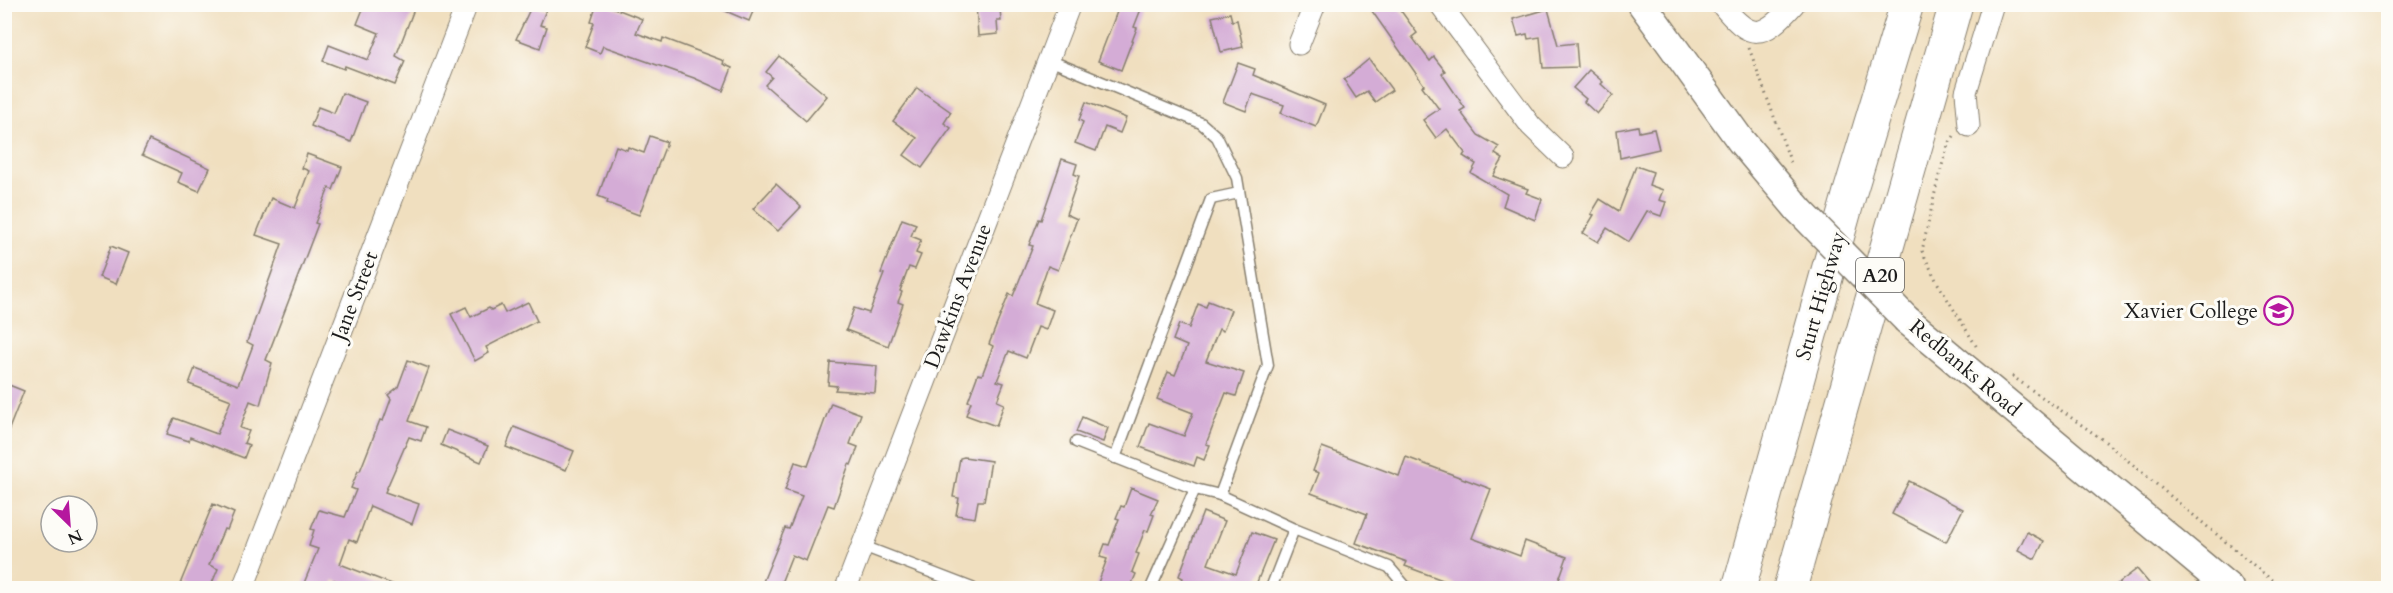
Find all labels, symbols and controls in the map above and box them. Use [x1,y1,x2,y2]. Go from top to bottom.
street label: Dawkins Avenue [917,219,999,373]
street label: Sturt Highway [1789,228,1853,364]
street label: Jane Street [324,247,385,348]
road number: A20 [1856,258,1904,292]
school or university icon: Xavier College [2263,295,2295,327]
place label: Xavier College [2124,297,2258,326]
street label: Redbanks Road [1903,313,2027,423]
north arrow [39,494,99,554]
text: N [64,524,86,550]

